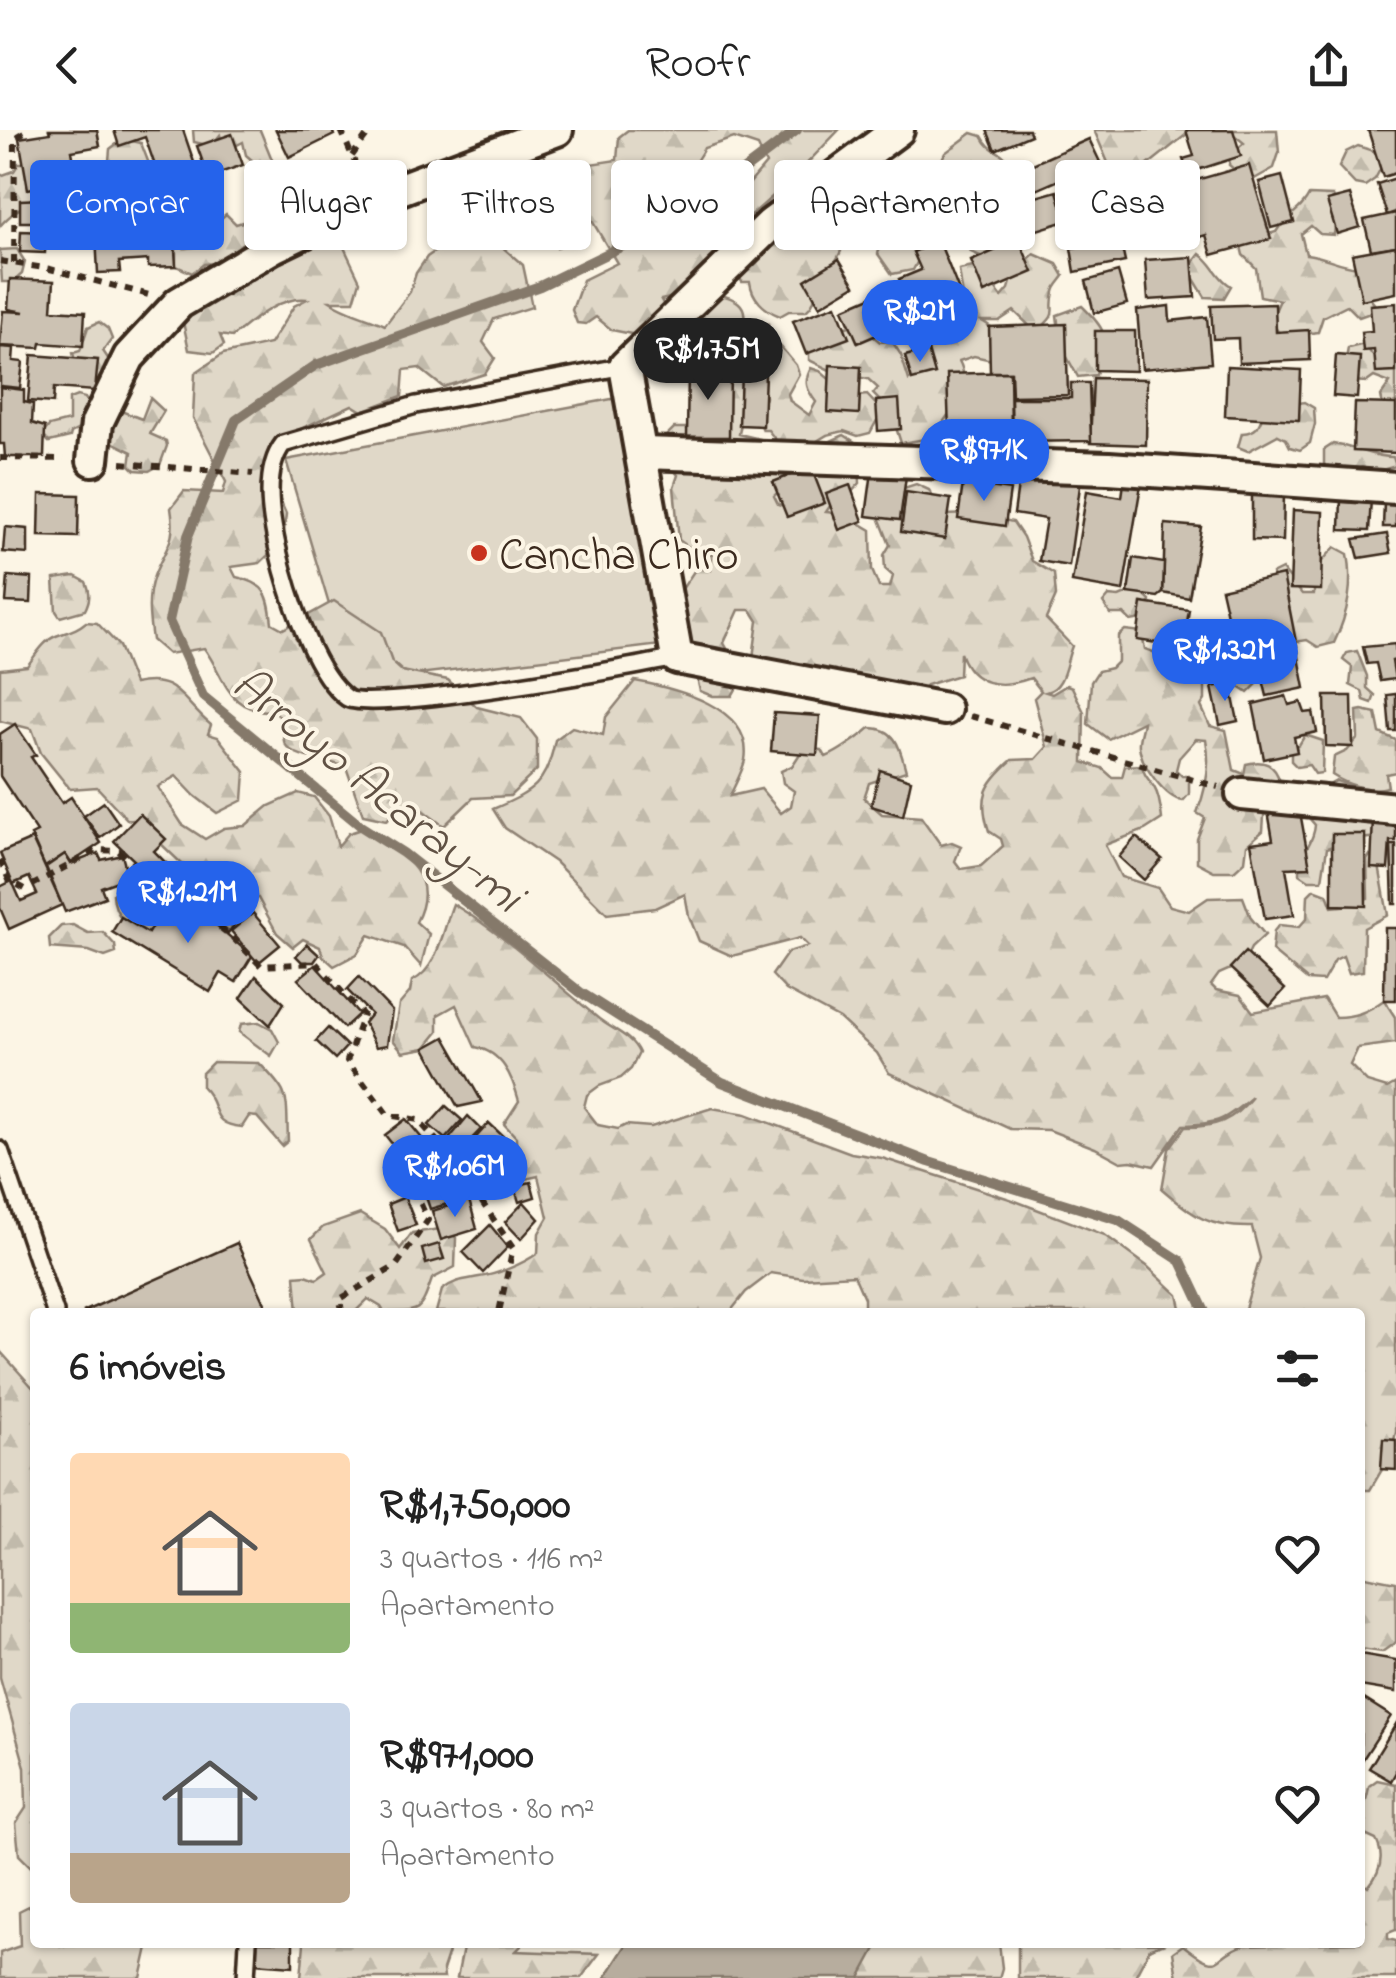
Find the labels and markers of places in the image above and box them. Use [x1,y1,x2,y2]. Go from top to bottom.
pin: R$2M [861,280,979,365]
pin: R$1.75M [616,318,800,403]
pin: R$971K [903,419,1065,504]
place label: Cancha Chiro [499,525,739,591]
marker: Cancha Chiro [468,542,490,564]
pin: R$1.32M [1133,619,1317,704]
pin: R$1.21M [96,861,280,946]
pin: R$1.06M [363,1135,547,1220]

